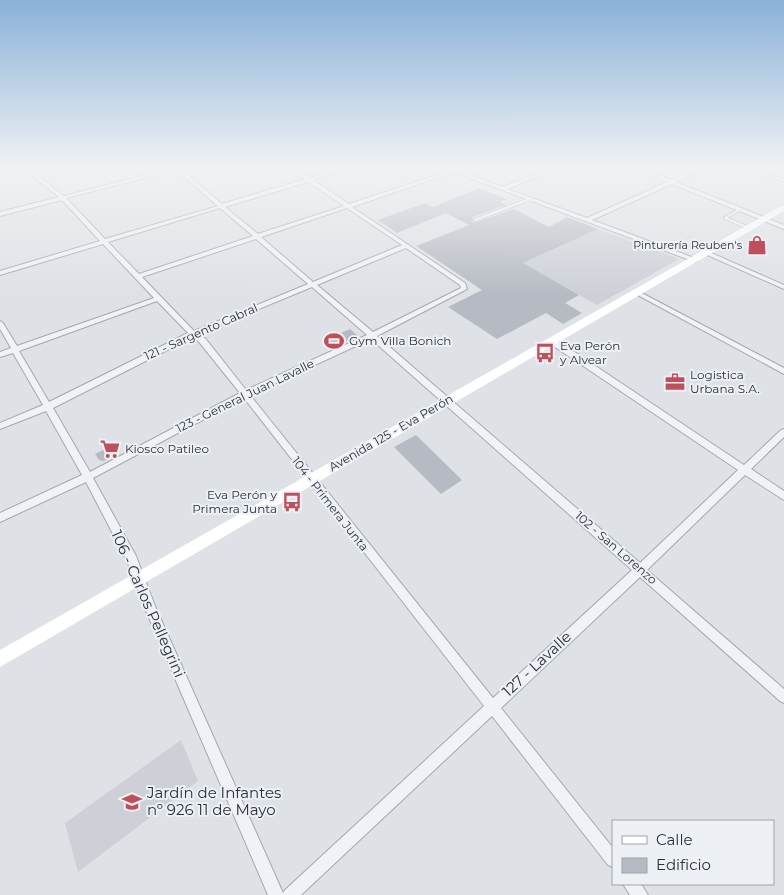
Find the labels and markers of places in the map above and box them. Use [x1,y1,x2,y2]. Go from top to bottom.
shop icon: Pinturería Reuben's [746,234,768,256]
place label: Pinturería Reuben's [633,238,743,252]
sports icon: Gym Villa Bonich [323,330,345,352]
place label: Gym Villa Bonich [349,333,451,348]
place label: Eva Perón y Alvear [559,338,620,367]
bus stop icon: Eva Perón y Alvear [534,342,556,364]
place label: Logistica Urbana S.A. [690,367,760,396]
office icon: Logistica Urbana S.A. [664,371,686,393]
supermarket icon: Kiosco Patileo [99,438,121,460]
place label: Kiosco Patileo [125,441,209,456]
place label: Eva Perón y Primera Junta [192,487,277,516]
bus stop icon: Eva Perón y Primera Junta [281,491,303,513]
place label: Jardín de Infantes nº 926 11 de Mayo [146,783,281,819]
school or university icon: Jardín de Infantes nº 926 11 de Mayo [121,791,143,813]

